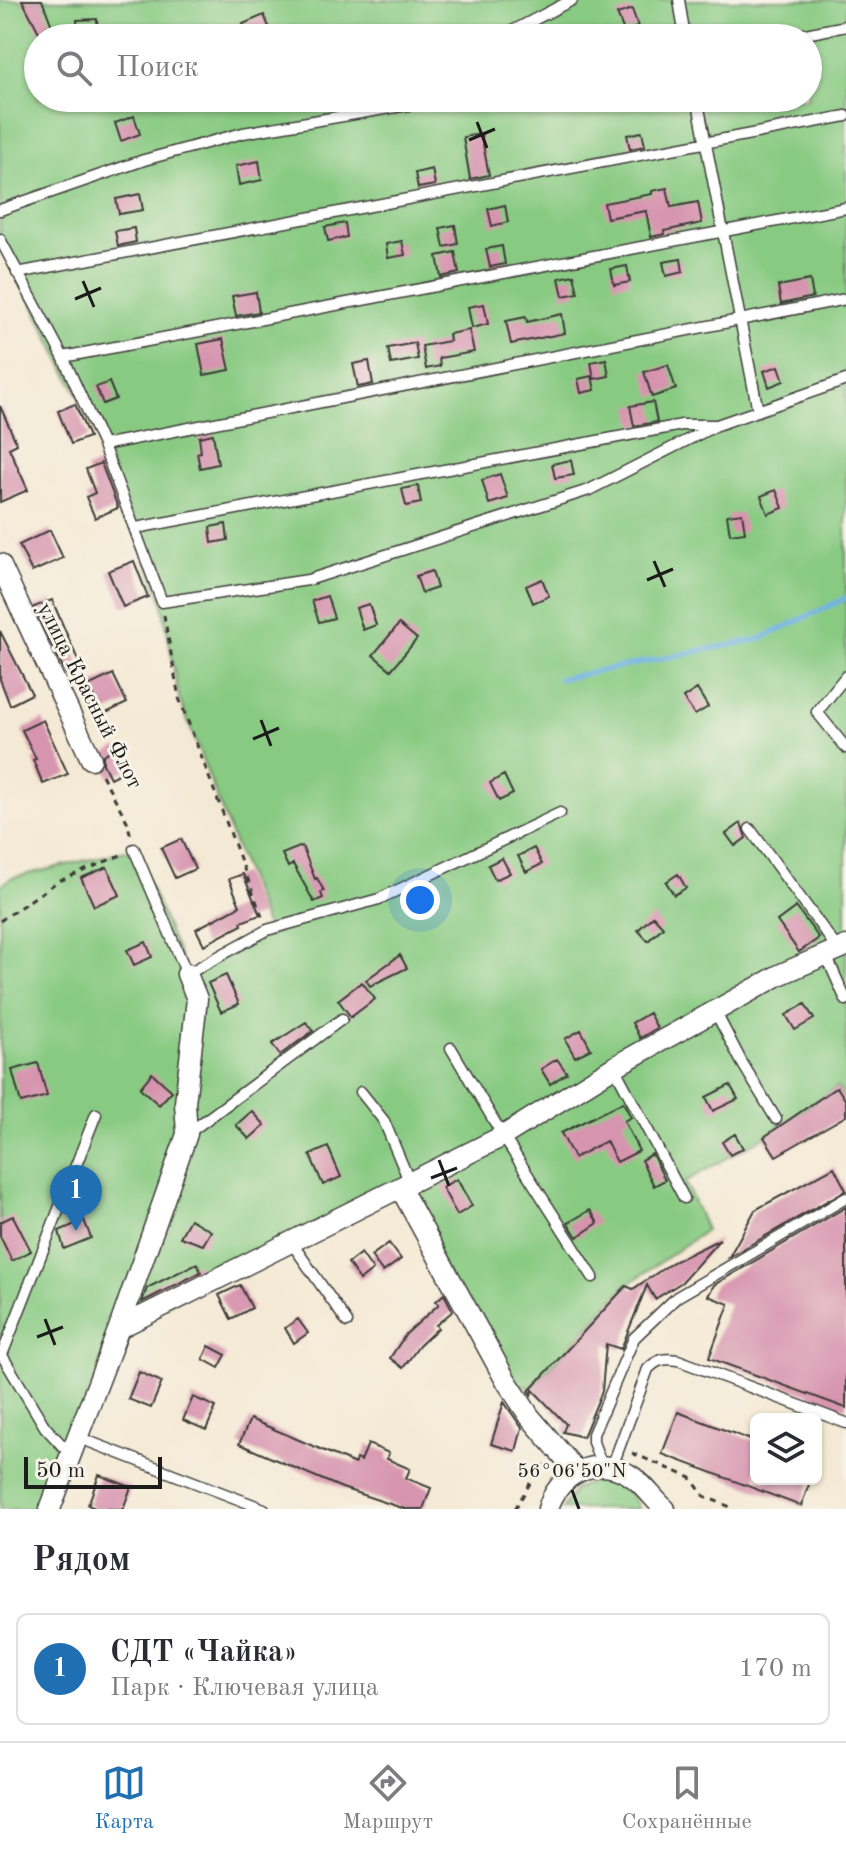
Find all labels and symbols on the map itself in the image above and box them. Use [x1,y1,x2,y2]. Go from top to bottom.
street label: улица Красный Флот [33,599,146,793]
your location [400,880,440,920]
pin: 1 [50,1165,102,1231]
scale bar [24,1453,162,1489]
text: 56°06'50"N [517,1462,627,1482]

